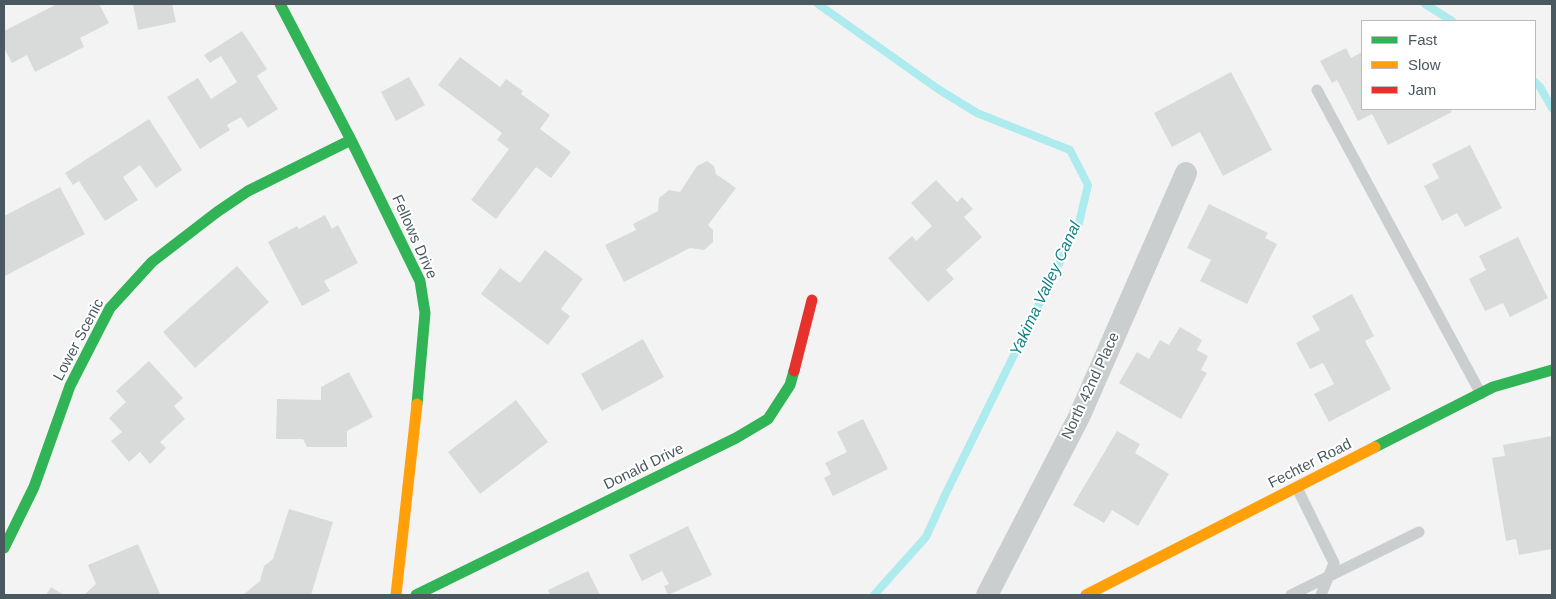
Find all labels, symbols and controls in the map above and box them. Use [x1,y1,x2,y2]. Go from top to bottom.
legend [1361,20,1536,110]
text: Fast [1408,31,1437,48]
text: Slow [1408,56,1441,73]
text: Jam [1408,81,1436,98]
street label: Fellows Drive [387,192,441,282]
water label: Yakima Valley Canal [1006,219,1086,359]
street label: Lower Scenic [50,296,108,384]
street label: North 42nd Place [1058,330,1124,442]
street label: Fechter Road [1265,435,1355,493]
street label: Donald Drive [601,440,687,494]

